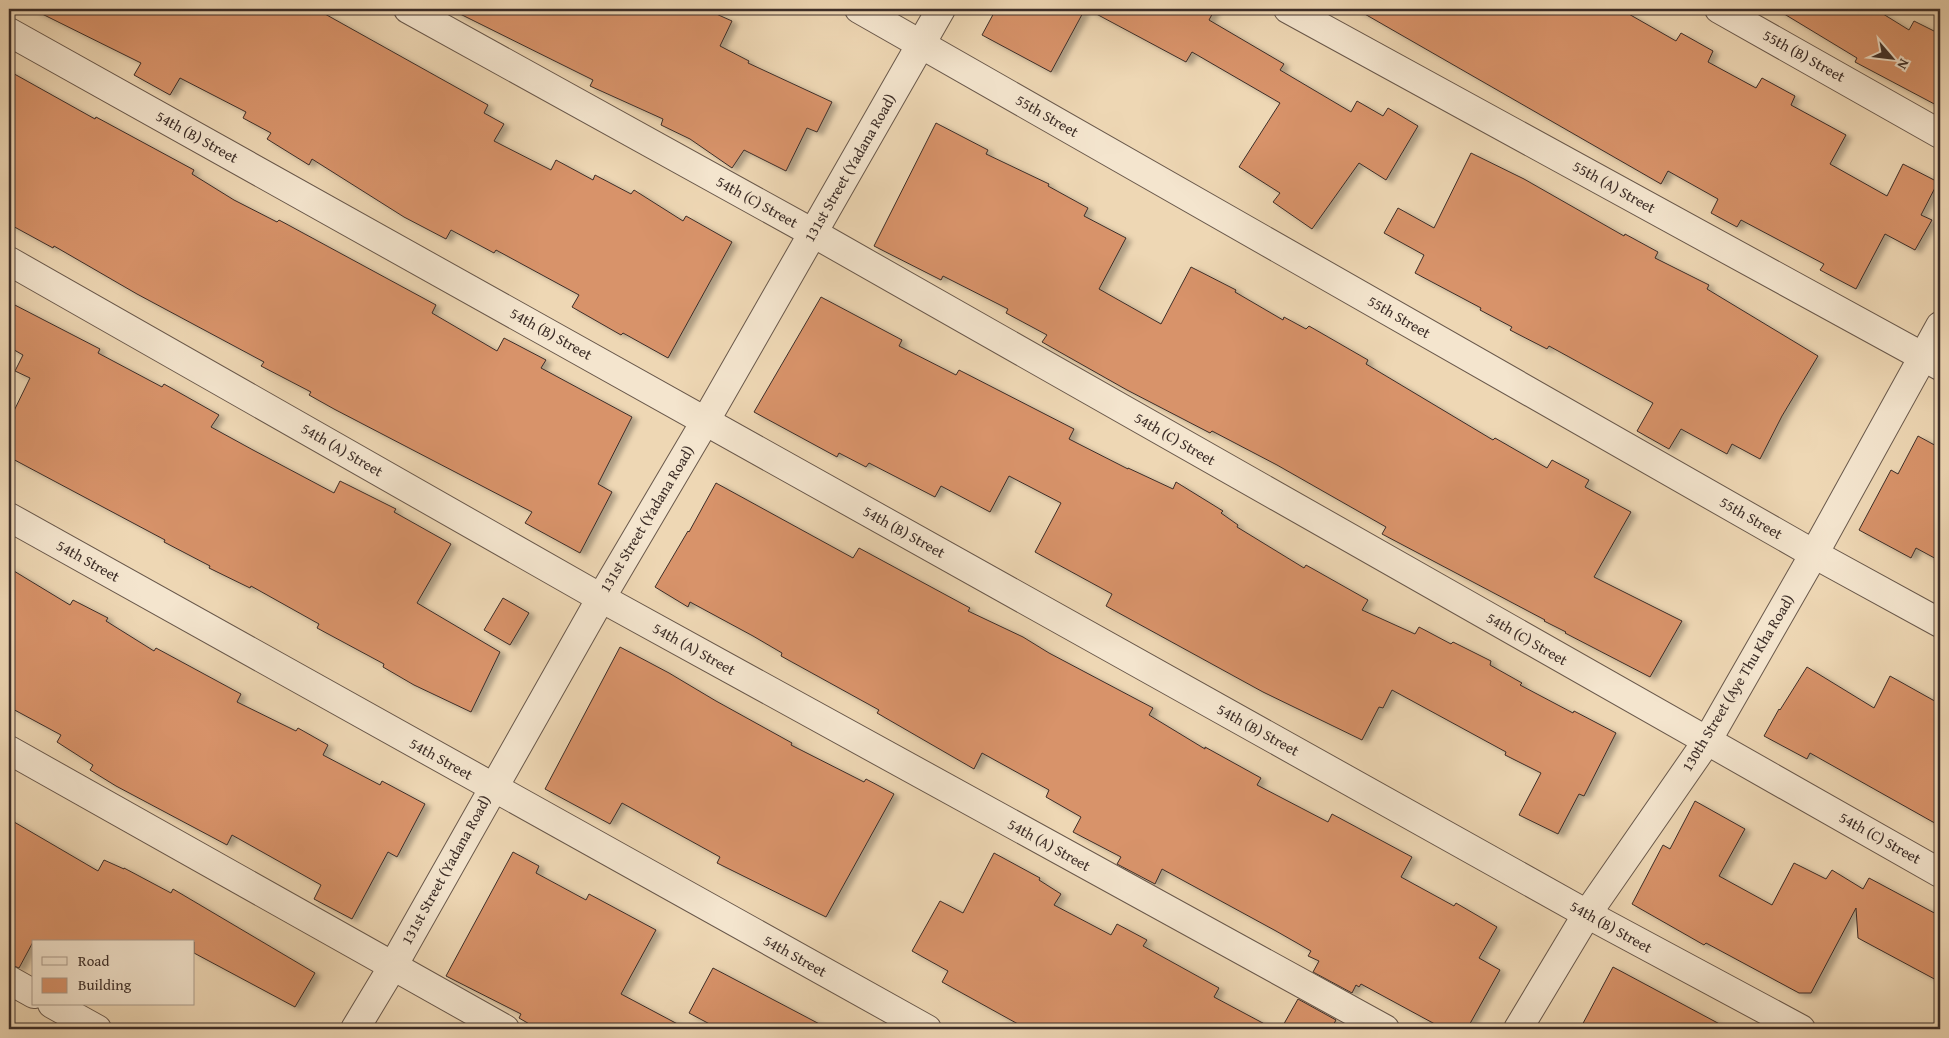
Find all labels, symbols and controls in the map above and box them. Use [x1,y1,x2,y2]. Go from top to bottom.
street label: 55th (B) Street [1759,24,1850,87]
north arrow [1866,32,1916,82]
text: N [1892,55,1915,73]
street label: 55th Street [1012,89,1083,142]
street label: 131st Street (Yadana Road) [799,90,901,246]
street label: 54th (B) Street [152,105,243,168]
street label: 55th (A) Street [1569,155,1660,218]
street label: 54th (C) Street [713,170,803,233]
street label: 55th Street [1364,290,1435,343]
street label: 54th (B) Street [506,302,597,365]
street label: 54th (C) Street [1131,407,1220,471]
street label: 54th (A) Street [297,418,388,482]
street label: 131st Street (Yadana Road) [594,441,699,596]
street label: 55th Street [1716,491,1787,544]
street label: 54th (B) Street [859,500,950,563]
street label: 54th Street [53,535,124,587]
street label: 130th Street (Aye Thu Kha Road) [1676,590,1799,775]
street label: 54th (C) Street [1483,607,1572,671]
street label: 54th (A) Street [649,617,740,680]
street label: 54th (B) Street [1213,698,1304,761]
street label: 54th Street [406,733,477,785]
street label: 131st Street (Yadana Road) [396,791,495,948]
street label: 54th (C) Street [1836,806,1926,869]
street label: 54th (A) Street [1004,813,1095,876]
street label: 54th (B) Street [1566,895,1657,958]
street label: 54th Street [760,930,831,982]
legend [32,940,195,1006]
text: Road [78,950,109,971]
text: Building [78,974,132,995]

